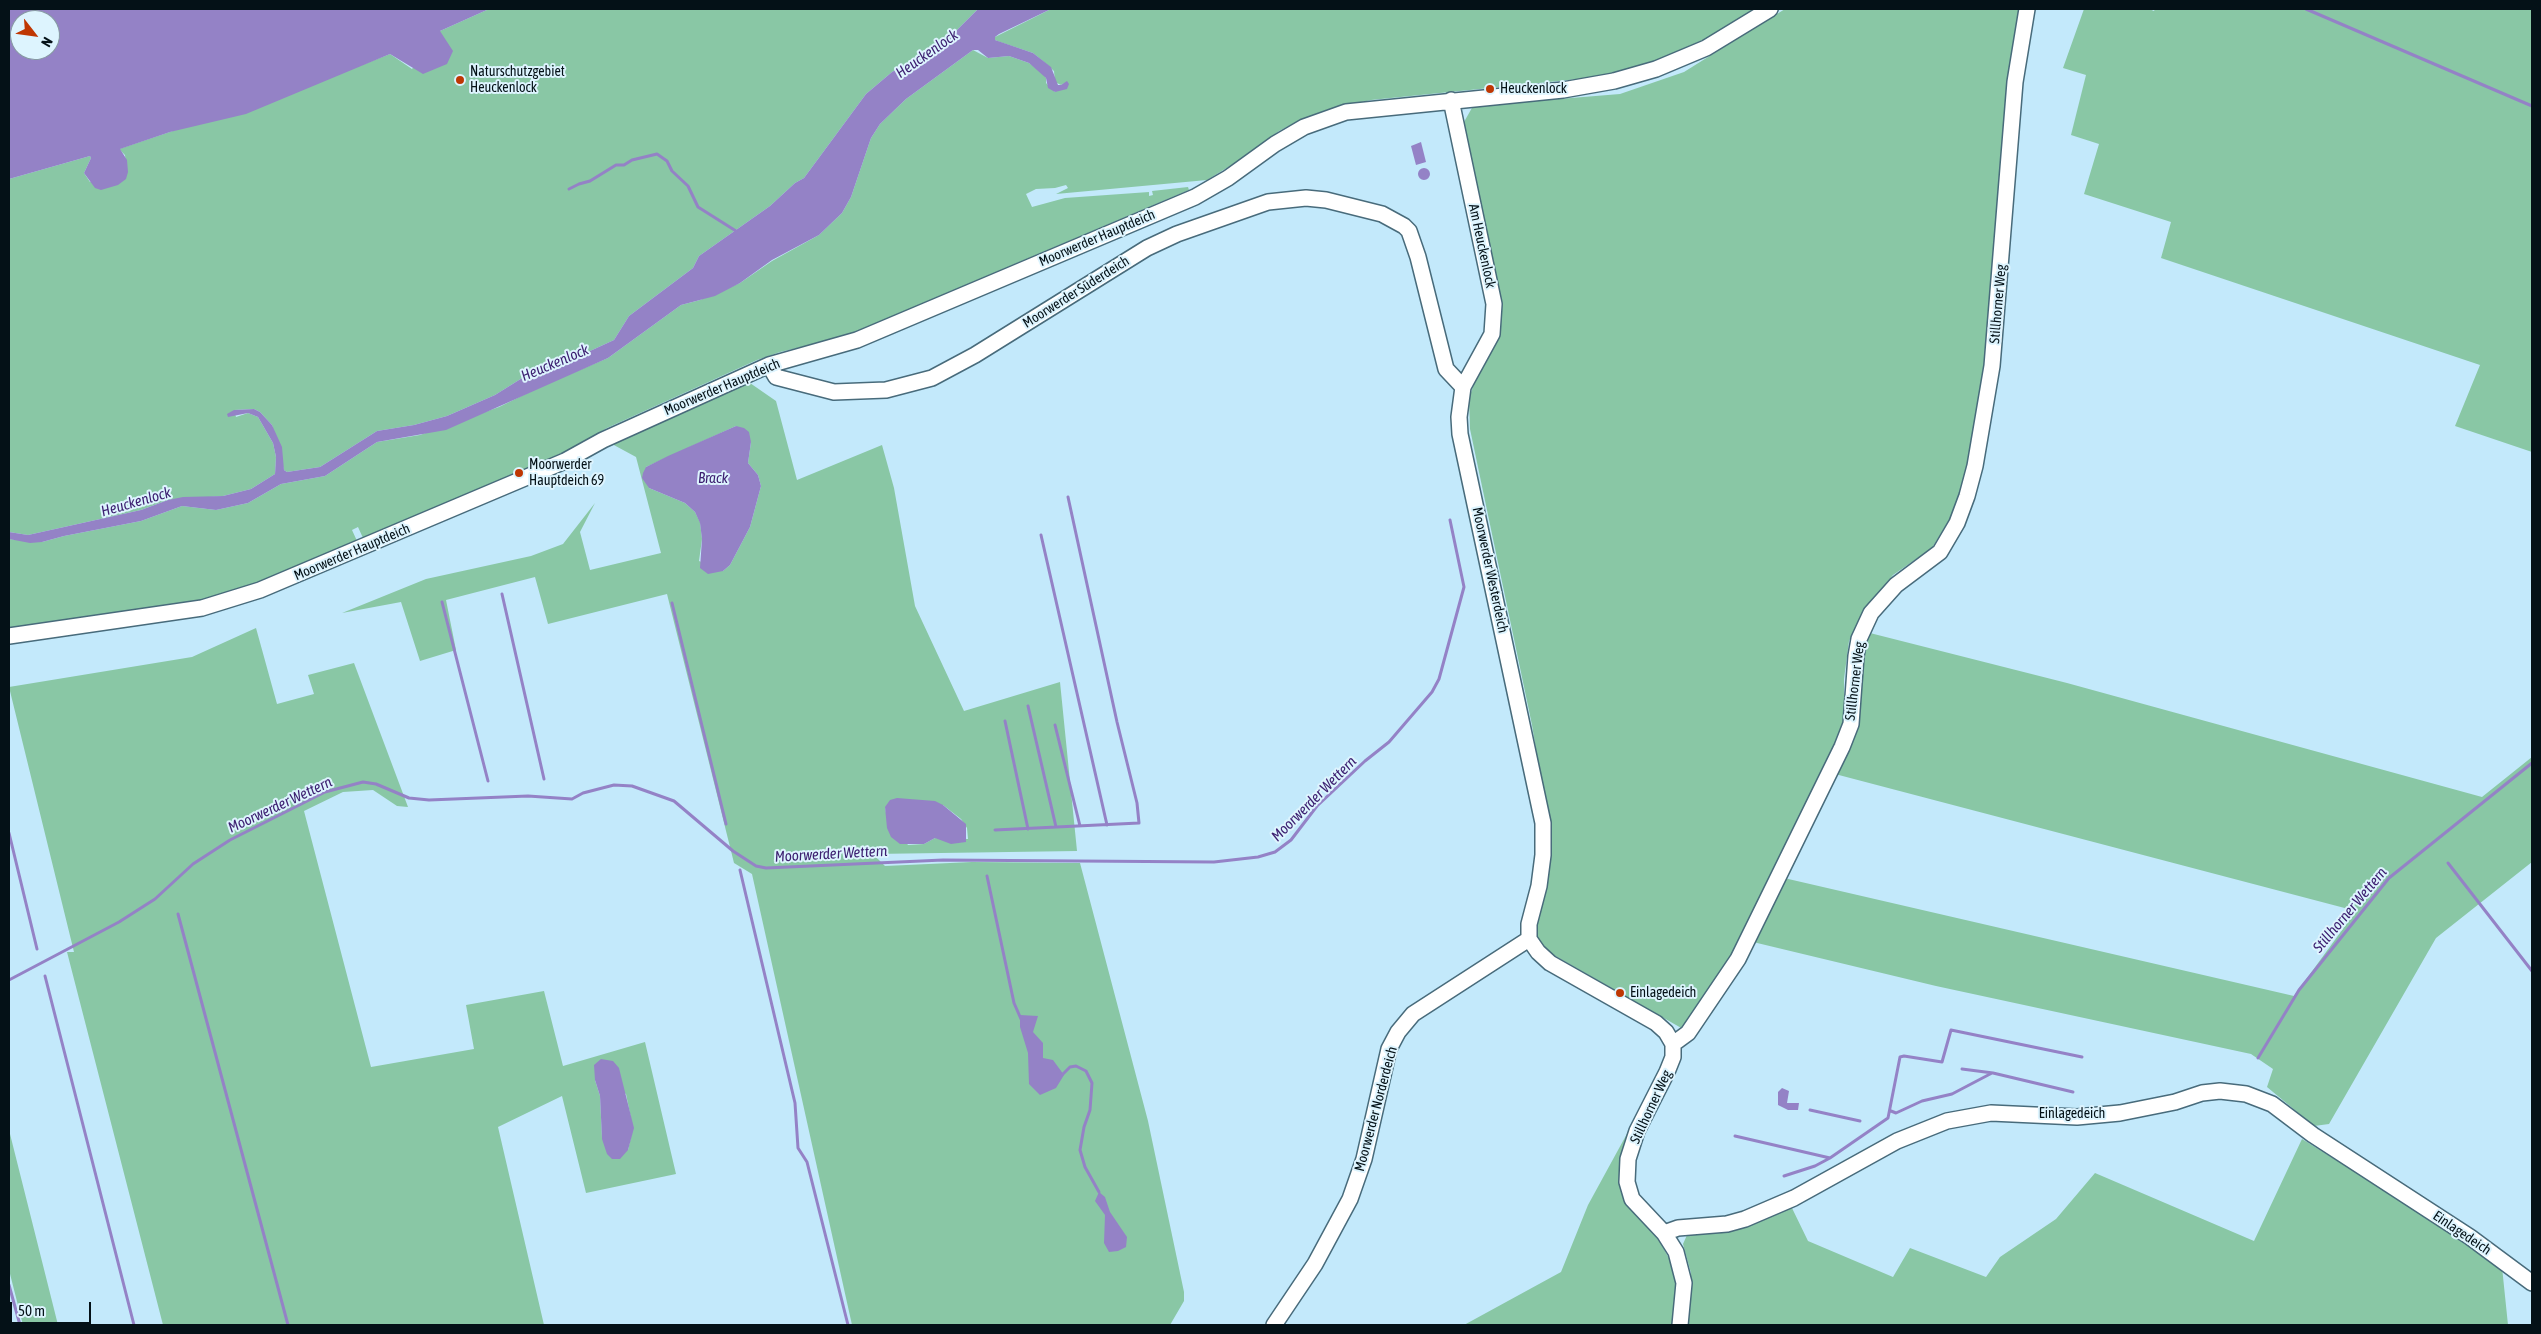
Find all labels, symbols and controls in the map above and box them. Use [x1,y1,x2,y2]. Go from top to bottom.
north arrow [10,10,60,60]
water label: Heuckenlock [892,26,962,82]
text: N [38,34,56,50]
place label: Naturschutzgebiet Heuckenlock [470,64,565,96]
marker: Naturschutzgebiet Heuckenlock [454,74,466,86]
place label: Heuckenlock [1500,81,1567,97]
marker: Heuckenlock [1484,83,1496,95]
street label: Am Heuckenlock [1465,202,1499,290]
street label: Moorwerder Hauptdeich [1036,206,1158,270]
street label: Moorwerder Süderdeich [1020,252,1132,332]
street label: Stillhorner Weg [1986,264,2010,344]
water label: Heuckenlock [519,341,591,385]
street label: Moorwerder Hauptdeich [661,355,783,419]
place label: Moorwerder Hauptdeich 69 [529,457,604,490]
marker: Moorwerder Hauptdeich 69 [513,467,525,479]
water label: Brack [698,469,728,487]
water label: Heuckenlock [99,483,173,521]
street label: Moorwerder Westerdeich [1468,506,1512,634]
street label: Moorwerder Hauptdeich [291,520,413,584]
street label: Stillhorner Weg [1842,641,1868,721]
water label: Moorwerder Wettern [1268,753,1360,845]
water label: Moorwerder Wettern [225,773,335,837]
water label: Moorwerder Wettern [774,842,888,866]
water label: Stillhorner Wettern [2309,864,2391,956]
place label: Einlagedeich [1630,985,1696,1001]
marker: Einlagedeich [1614,987,1626,999]
street label: Moorwerder Norderdeich [1351,1045,1401,1173]
street label: Stillhorner Weg [1627,1067,1675,1147]
street label: Einlagedeich [2039,1106,2105,1122]
street label: Einlagedeich [2430,1207,2494,1259]
scale bar [12,1292,94,1324]
text: 50 m [18,1302,45,1319]

